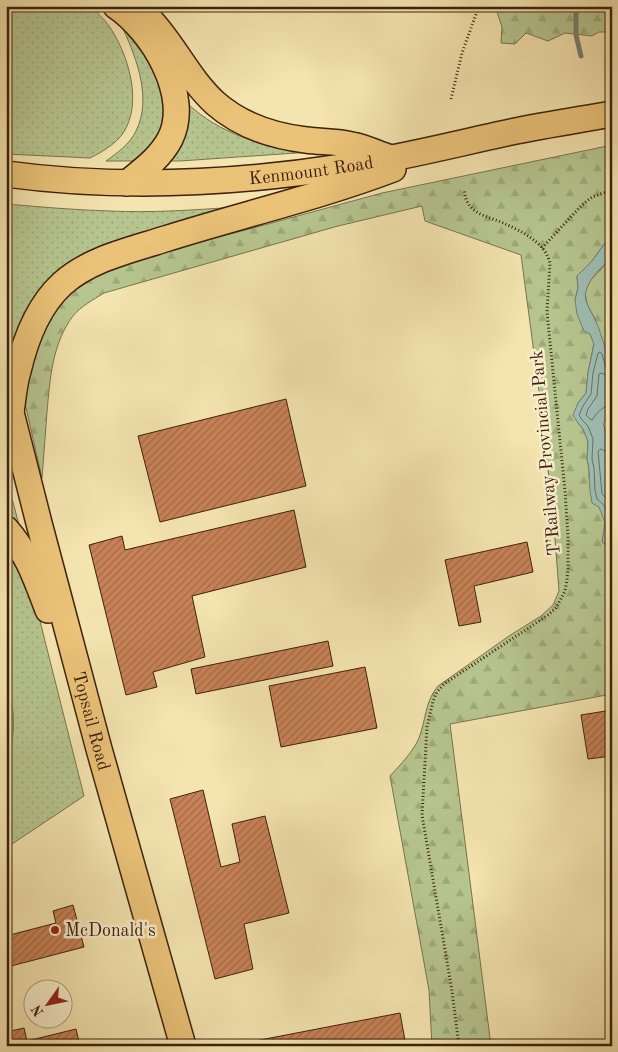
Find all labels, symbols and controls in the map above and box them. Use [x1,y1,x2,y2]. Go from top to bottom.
street label: Kenmount Road [248,154,375,188]
street label: T’Railway Provincial Park [528,349,564,557]
street label: Topsail Road [69,670,113,773]
place label: McDonald's [65,922,156,940]
marker: McDonald's [49,924,61,936]
north arrow [22,980,72,1030]
text: N [29,1002,47,1019]

